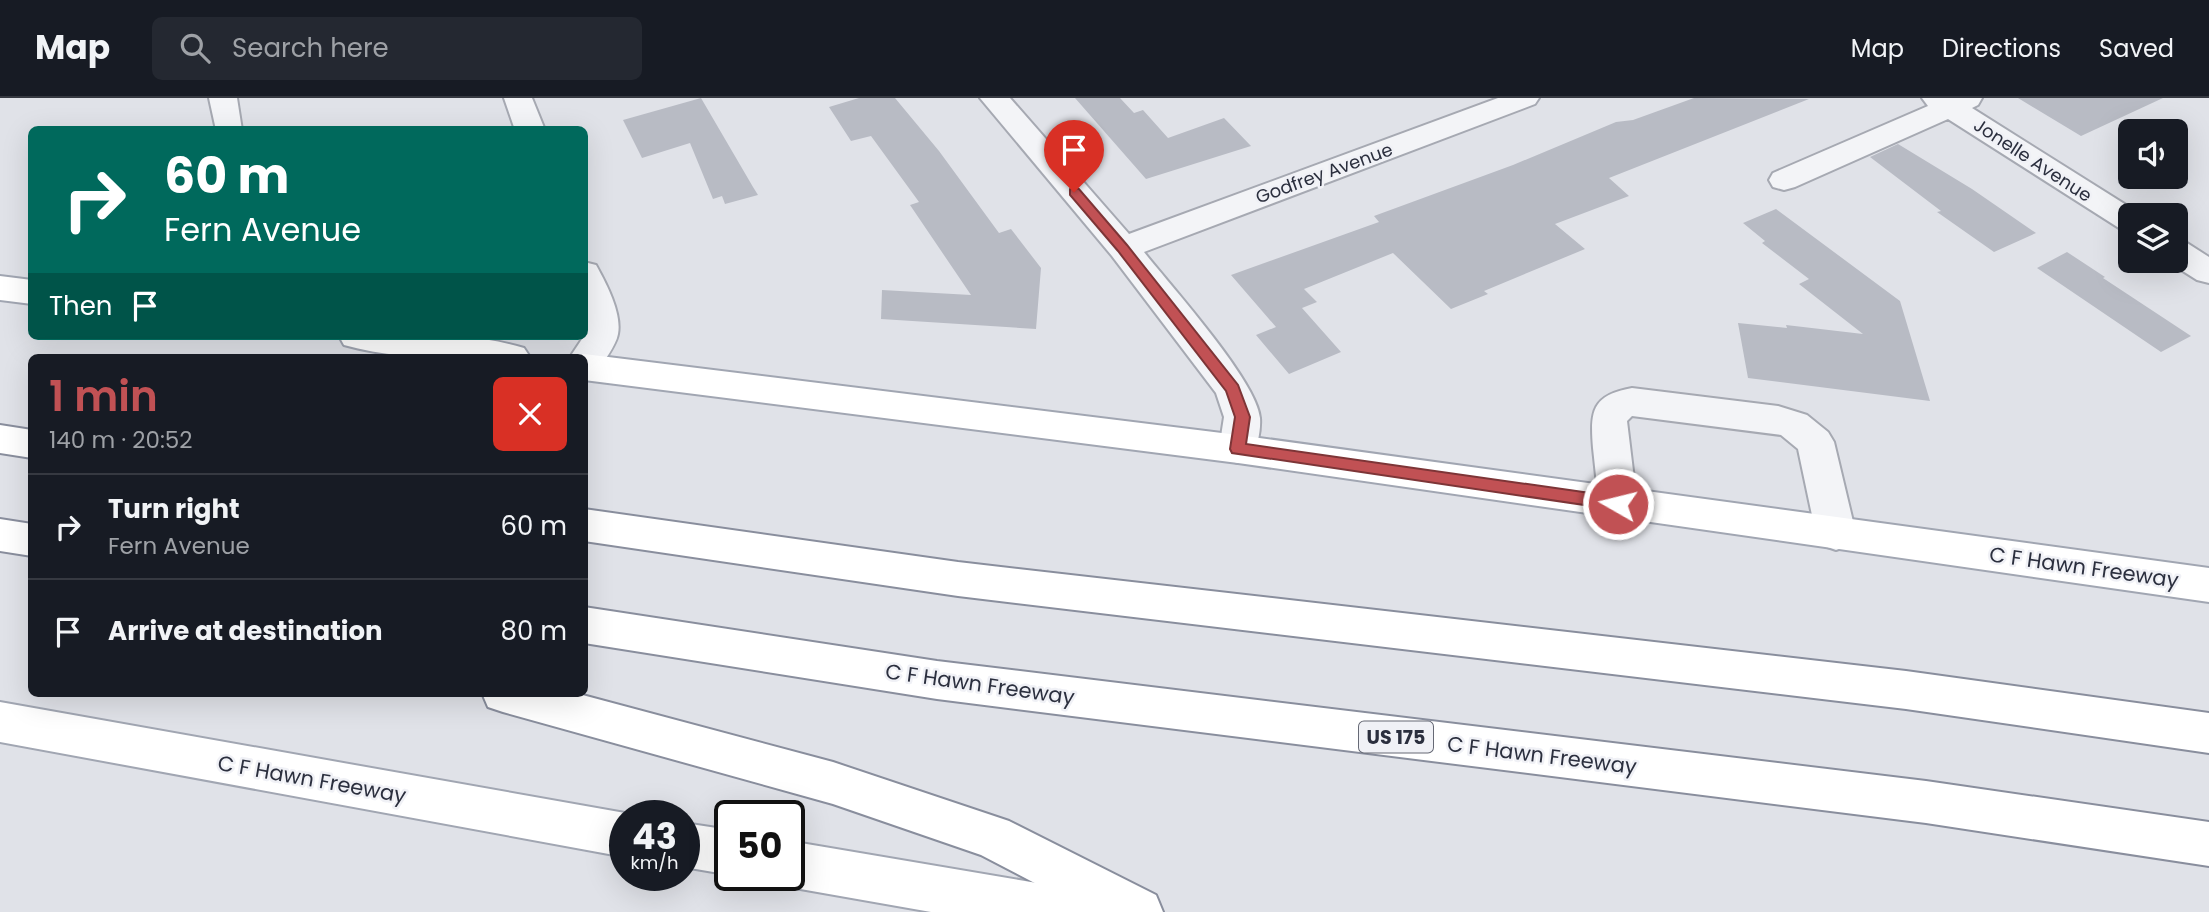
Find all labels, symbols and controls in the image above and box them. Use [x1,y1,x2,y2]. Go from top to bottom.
search box [152,17,642,80]
text: Map [35,24,110,71]
icon: search [176,29,214,67]
text: Search here [232,30,389,66]
text: Map [1851,32,1904,65]
text: Directions [1942,32,2061,65]
text: Saved [2099,32,2174,65]
street label: Jonelle Avenue [1969,112,2097,208]
map controls [2118,119,2188,273]
button: sound [2118,119,2188,189]
pin [1044,120,1104,192]
icon: arrive [1055,131,1093,169]
street label: Godfrey Avenue [1252,137,1396,209]
text: 60 m [164,142,289,210]
icon: right [49,154,140,245]
button: layers [2118,203,2188,273]
text: Fern Avenue [164,207,361,252]
icon: arrive [126,287,164,325]
text: Then [49,288,112,324]
text: 1 min [49,367,158,426]
button: close [493,377,567,451]
text: 140 m · 20:52 [49,424,193,456]
position arrow [1581,467,1655,541]
text: Turn right [108,491,240,527]
icon: right [49,508,87,546]
text: 60 m [500,508,567,544]
text: Fern Avenue [108,530,250,562]
street label: C F Hawn Freeway [1988,539,2181,595]
icon: arrive [49,613,87,651]
text: Arrive at destination [108,613,383,649]
text: 80 m [501,613,567,649]
street label: C F Hawn Freeway [884,656,1077,712]
road number: US 175 [1359,722,1433,752]
street label: C F Hawn Freeway [1446,729,1639,781]
street label: C F Hawn Freeway [216,748,409,810]
speed limit sign: 50 [714,800,805,891]
text: 43 [632,812,677,861]
text: km/h [631,850,678,875]

